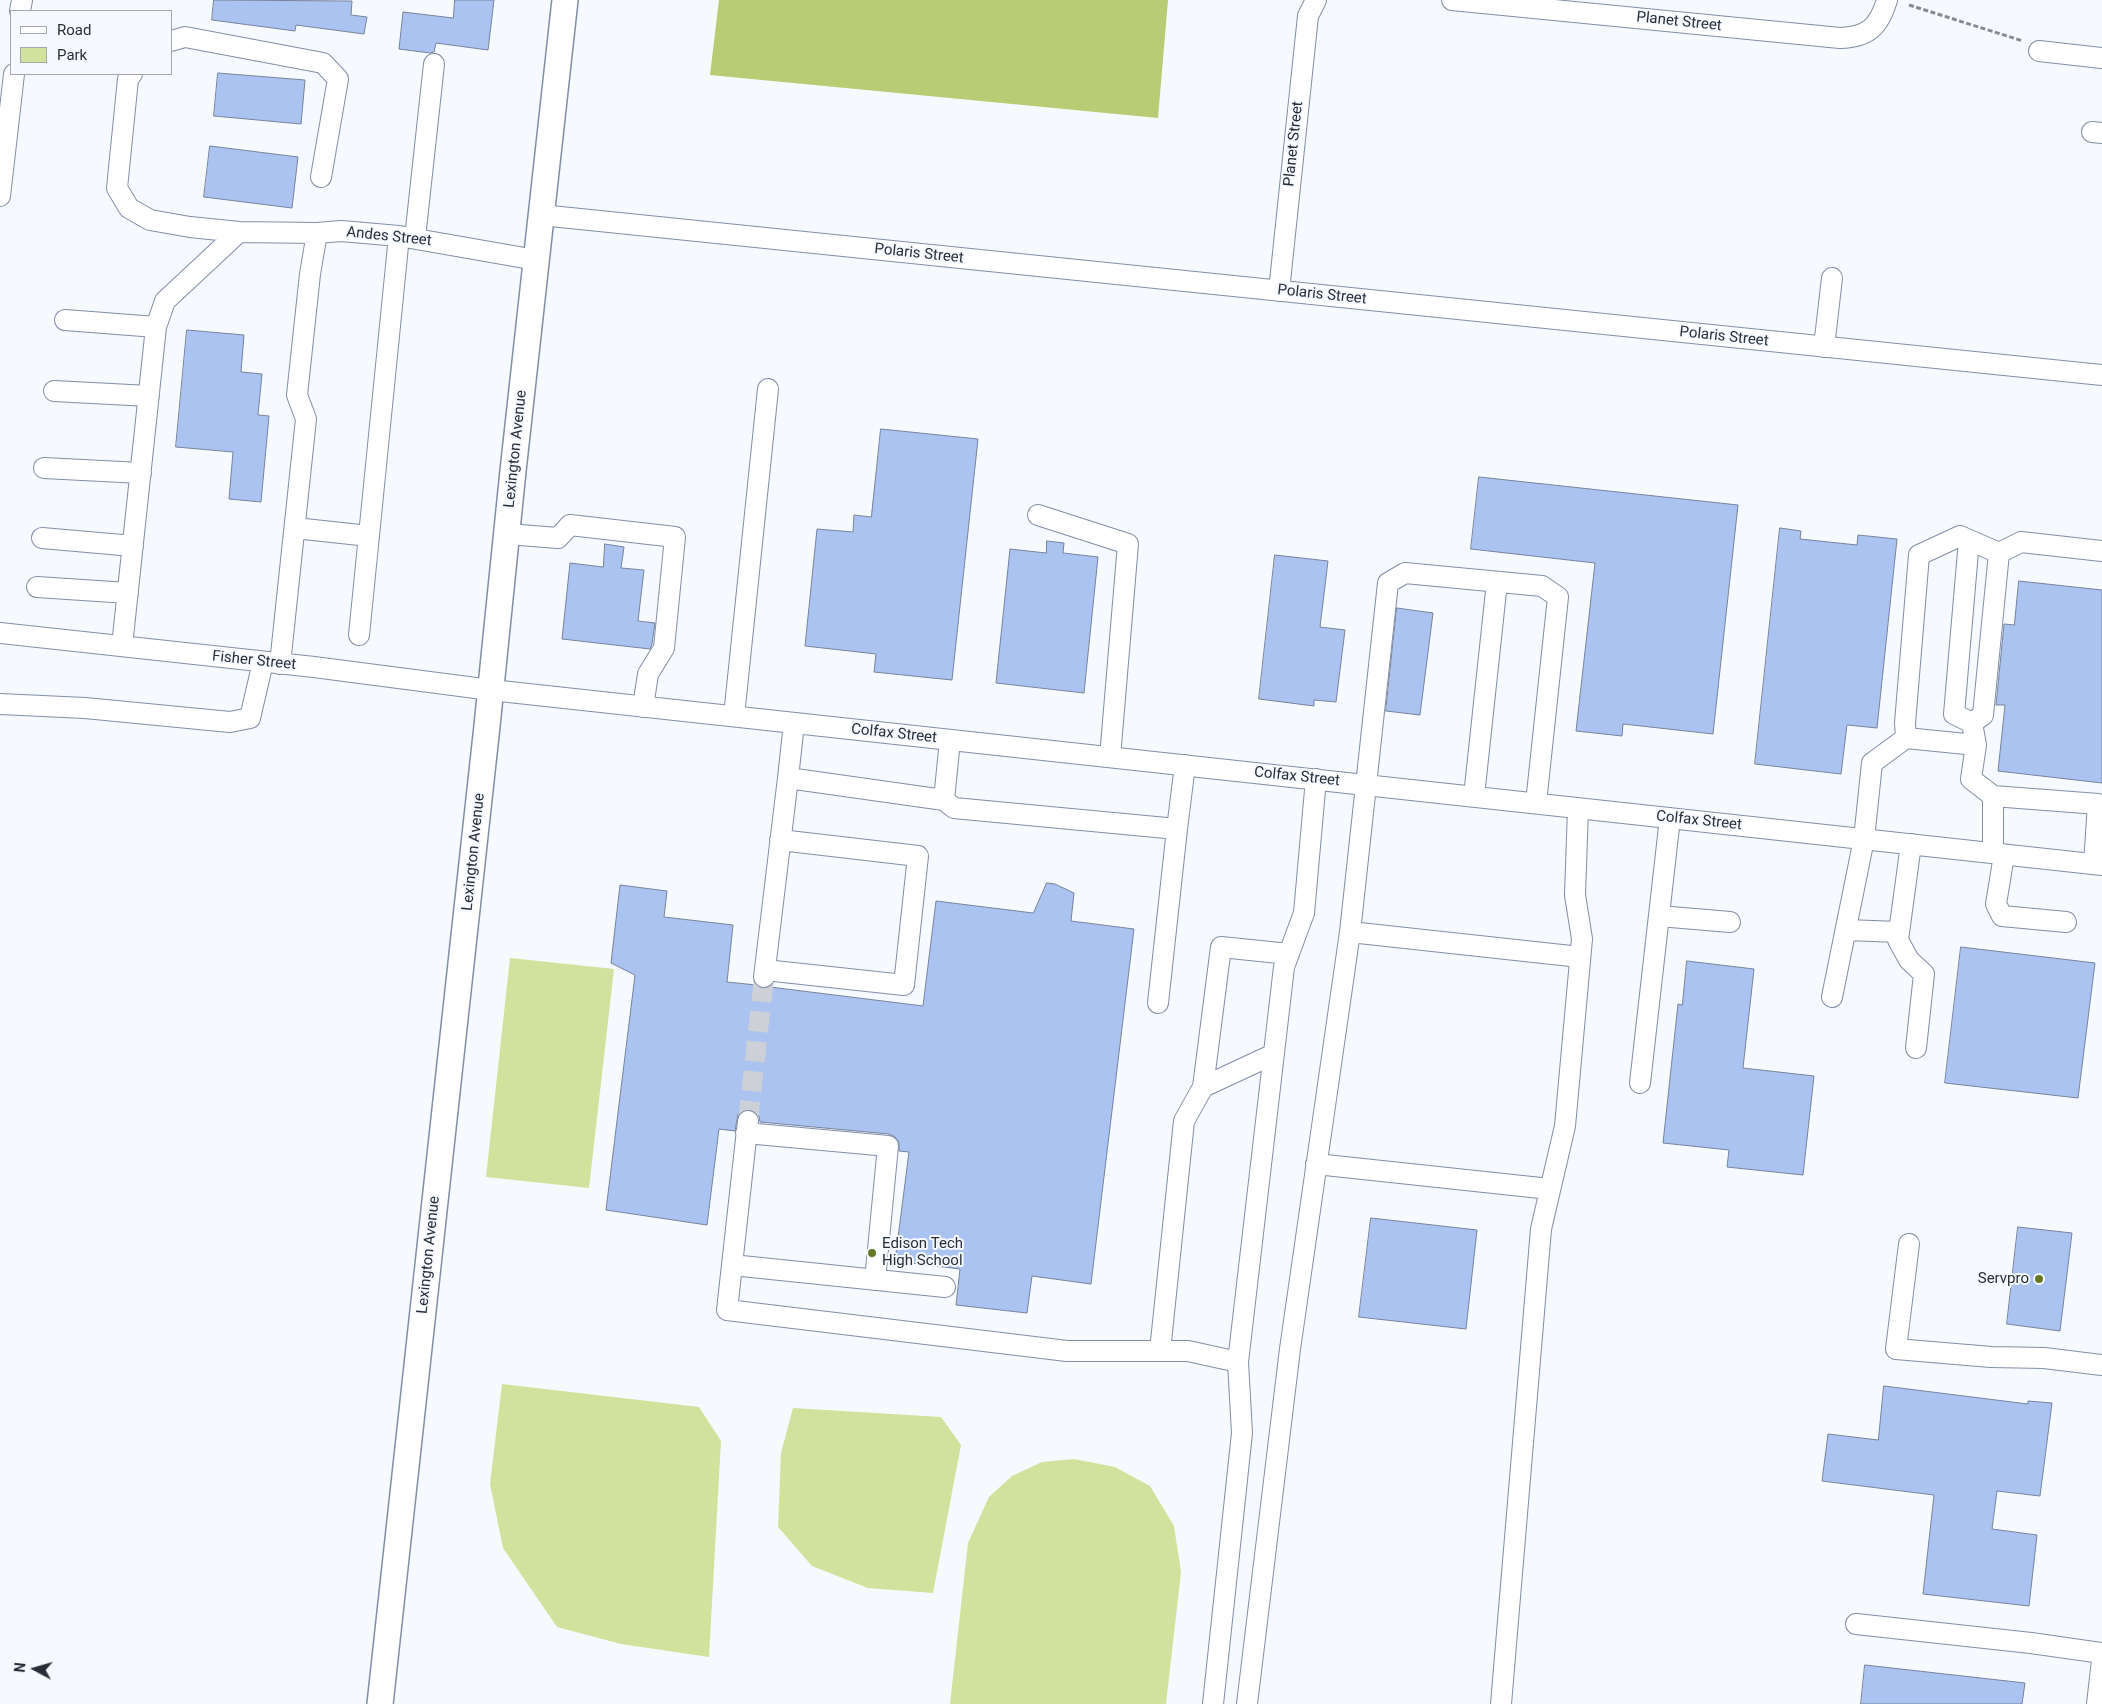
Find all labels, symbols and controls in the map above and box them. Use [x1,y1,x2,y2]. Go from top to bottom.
street label: Planet Street [1635,9,1723,35]
legend [10,10,172,75]
text: Road [57,21,91,39]
text: Park [57,46,87,64]
street label: Planet Street [1281,100,1307,188]
street label: Andes Street [346,224,432,250]
street label: Polaris Street [874,240,964,268]
street label: Polaris Street [1277,281,1367,309]
street label: Polaris Street [1679,323,1769,351]
street label: Lexington Avenue [501,389,531,509]
street label: Fisher Street [211,648,297,674]
street label: Colfax Street [850,721,938,747]
street label: Colfax Street [1253,764,1341,790]
street label: Lexington Avenue [459,792,489,912]
street label: Colfax Street [1655,808,1743,834]
street label: Lexington Avenue [414,1195,444,1315]
place label: Edison Tech High School [882,1235,963,1270]
marker: Edison Tech High School [866,1247,878,1259]
place label: Servpro [1978,1270,2029,1288]
marker: Servpro [2033,1273,2045,1285]
north arrow [10,1644,60,1694]
text: N [12,1662,29,1673]

